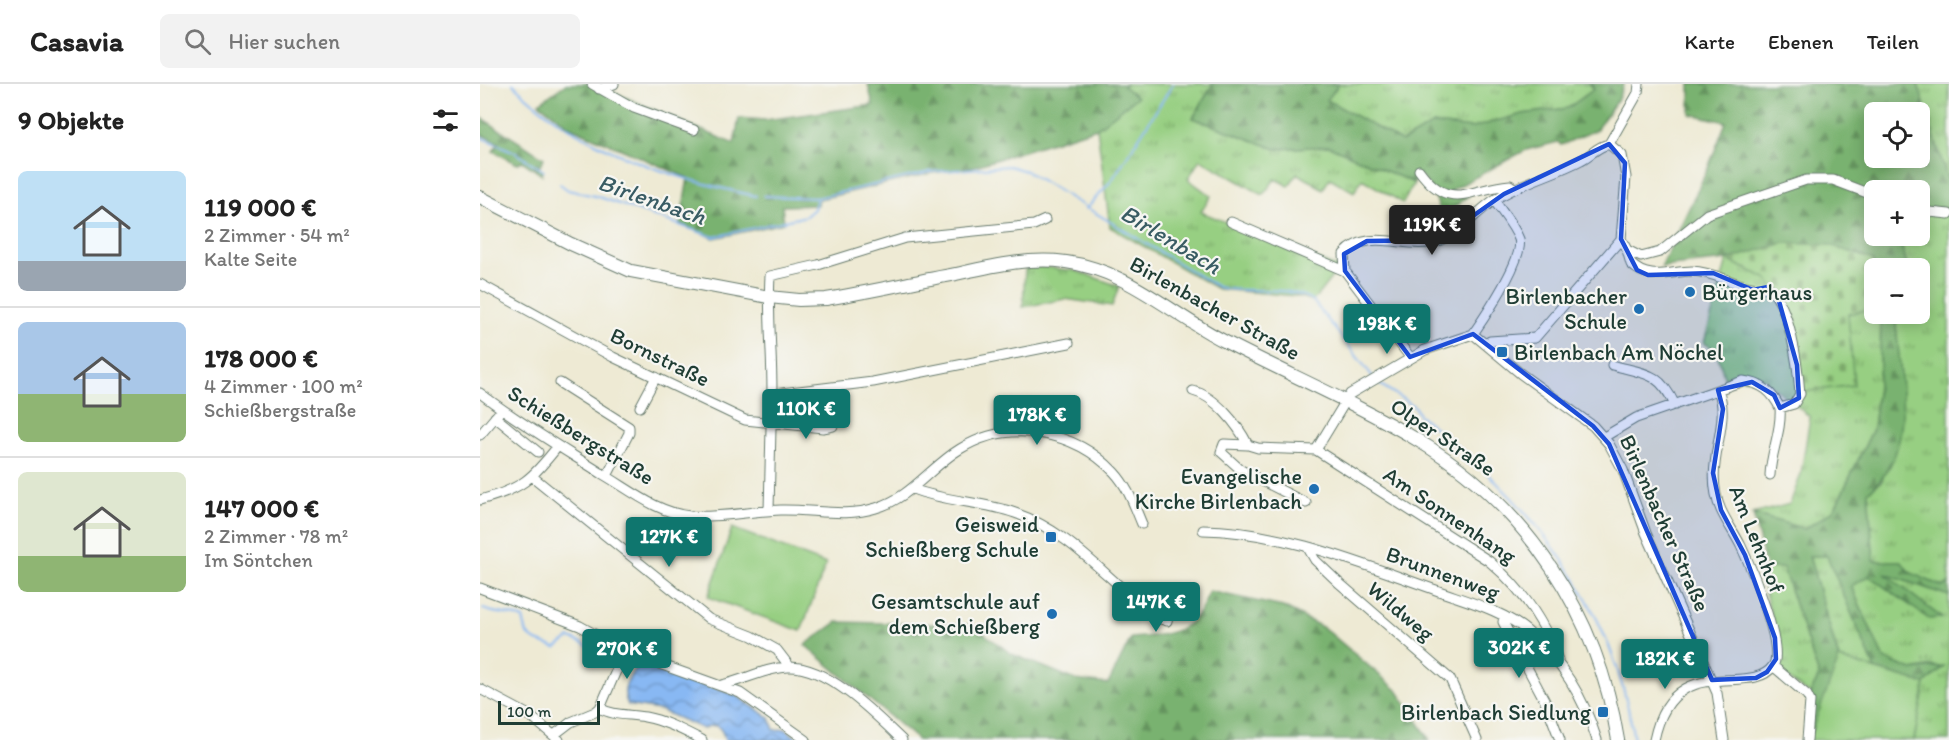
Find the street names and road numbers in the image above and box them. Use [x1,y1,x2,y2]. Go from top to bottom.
street label: Birlenbacher Straße [1125,250,1305,366]
street label: Bornstraße [606,321,714,393]
street label: Schießbergstraße [503,379,659,491]
street label: Olper Straße [1385,392,1501,482]
street label: Birlenbacher Straße [1614,430,1716,616]
street label: Am Sonnenhang [1378,461,1522,570]
street label: Am Lehnhof [1723,481,1791,597]
street label: Brunnenweg [1382,540,1504,606]
street label: Wildweg [1362,575,1441,647]

